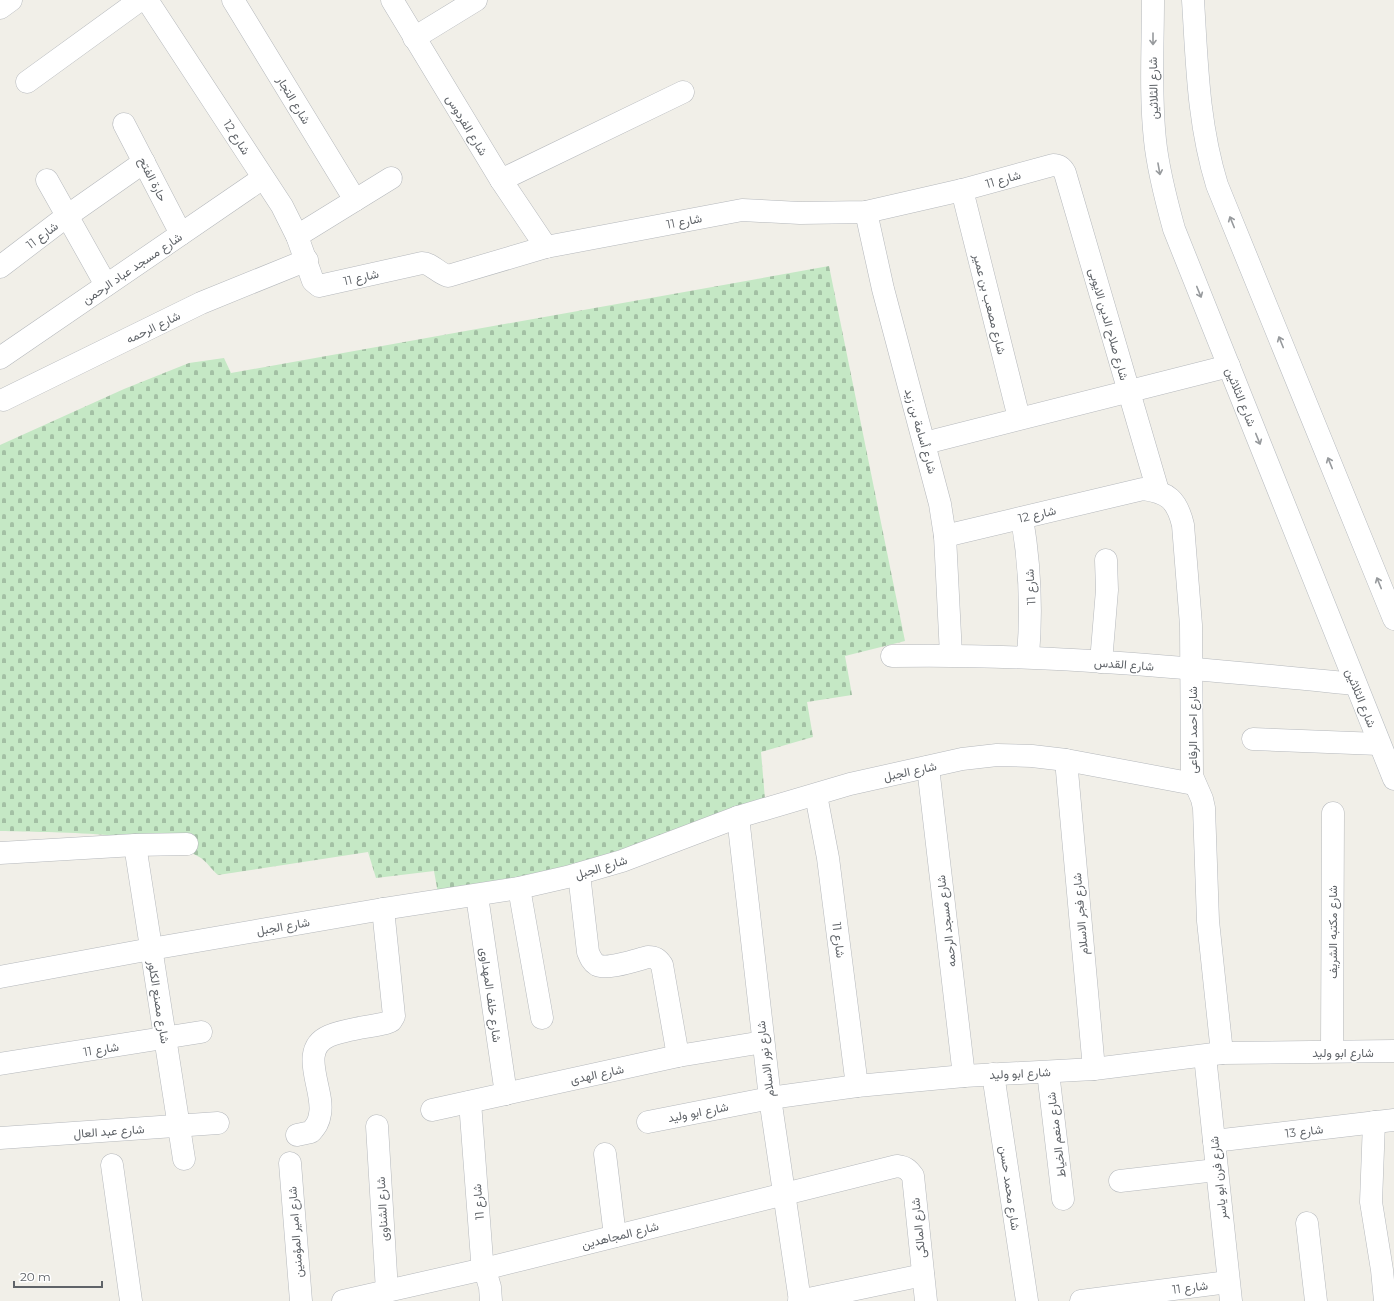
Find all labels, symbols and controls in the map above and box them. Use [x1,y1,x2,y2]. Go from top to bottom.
one-way arrow [1149,32,1157,45]
street label: شارع الثلاثين [1145,57,1163,119]
street label: شارع التجار [272,72,314,128]
street label: شارع الفردوس [441,92,491,159]
street label: شارع 12 [219,117,254,158]
street label: حارة الفتح [134,154,171,205]
one-way arrow [1155,162,1163,175]
street label: شارع 11 [984,167,1023,193]
street label: شارع 11 [665,210,703,234]
one-way arrow [1227,217,1235,229]
street label: شارع 11 [23,218,62,253]
street label: شارع مسجد عباد الرحمن [79,229,186,309]
street label: شارع مصعب بن عمير [968,251,1010,356]
street label: شارع 11 [342,266,381,290]
street label: شارع صلاح الدين الايوبى [1084,266,1132,382]
one-way arrow [1196,285,1204,297]
street label: شارع الرحمه [123,307,183,348]
one-way arrow [1277,337,1284,349]
street label: شارع الثلاثين [1220,365,1260,430]
street label: شارع أسامة بن زيد [900,387,940,476]
one-way arrow [1254,432,1262,444]
one-way arrow [1326,457,1333,469]
street label: شارع 12 [1017,502,1058,528]
street label: شارع 11 [1022,569,1040,605]
one-way arrow [1375,578,1383,590]
street label: شارع القدس [1093,654,1154,676]
street label: شارع الثلاثين [1340,666,1380,731]
street label: شارع احمد الرفاعى [1185,686,1202,774]
street label: شارع الجبل [882,758,938,786]
street label: شارع الجبل [573,852,630,884]
street label: شارع فجر الاسلام [1069,872,1093,956]
street label: شارع مسجد الرحمه [933,874,961,968]
street label: شارع مكتبه الشريف [1325,885,1342,979]
street label: شارع الجبل [255,914,311,940]
street label: شارع 11 [827,921,849,959]
street label: شارع خلف المهداوى [475,947,505,1044]
street label: شارع مصنع الكلور [143,958,173,1045]
street label: شارع نور الاسلام [753,1020,779,1098]
street label: شارع 11 [82,1039,120,1061]
street label: شارع ابو وليد [1312,1045,1374,1062]
street label: شارع الهدى [569,1061,626,1089]
street label: شارع ابو وليد [989,1064,1051,1084]
street label: شارع منعم الخياط [1043,1091,1071,1179]
street label: شارع ابو وليد [666,1099,730,1127]
street label: شارع عبد العال [73,1121,145,1143]
street label: شارع 13 [1284,1121,1324,1143]
street label: شارع فرن ابو ياسر [1206,1135,1232,1222]
street label: شارع محمد حسن [995,1145,1023,1231]
street label: شارع الشناوى [373,1176,393,1242]
street label: شارع 11 [469,1183,489,1221]
street label: شارع امير المؤمنين [284,1186,308,1278]
street label: شارع المالكى [907,1197,931,1259]
street label: شارع المجاهدين [580,1218,661,1254]
scale bar [14,1263,102,1289]
text: 20 m [20,1269,51,1284]
street label: شارع 11 [1171,1277,1209,1299]

